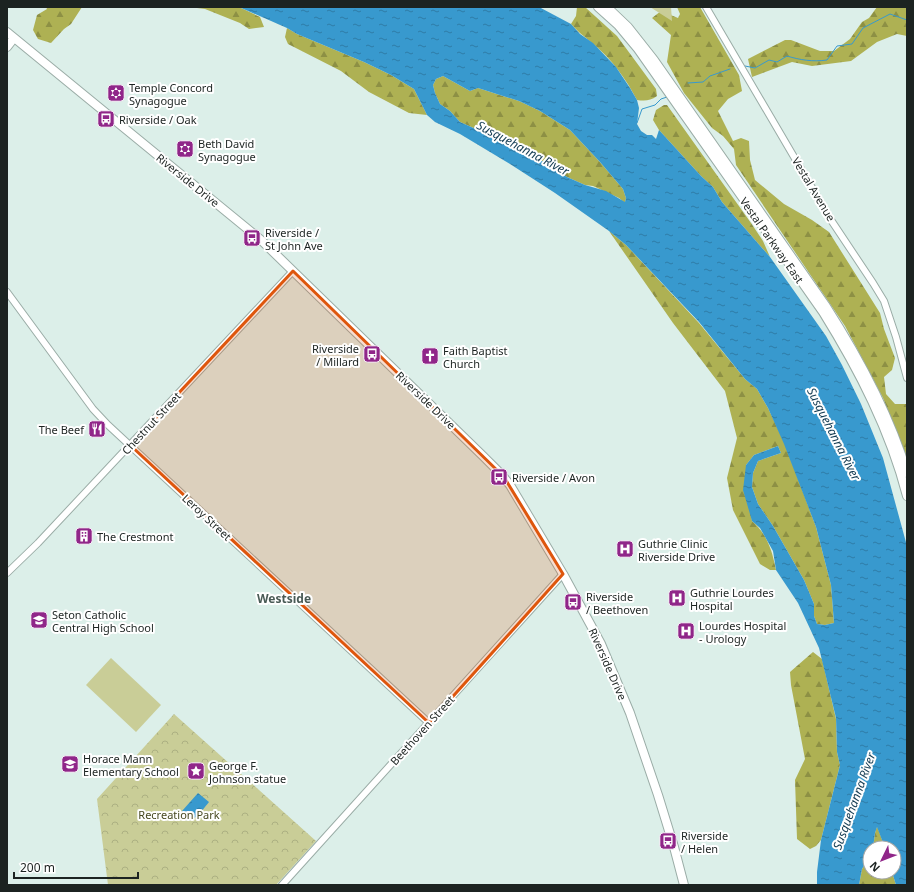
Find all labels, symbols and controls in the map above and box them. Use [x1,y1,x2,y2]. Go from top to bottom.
place label: Temple Concord Synagogue [129,80,213,108]
synagogue icon: Temple Concord Synagogue [106,83,126,103]
bus stop icon: Riverside / Oak [96,109,116,129]
place label: Riverside / Oak [119,112,197,127]
water label: Susquehanna River [474,117,573,180]
place label: Beth David Synagogue [198,136,256,164]
synagogue icon: Beth David Synagogue [175,139,195,159]
street label: Riverside Drive [153,150,223,210]
street label: Vestal Avenue [789,154,839,224]
street label: Vestal Parkway East [737,194,807,286]
place label: Riverside / St John Ave [265,225,323,253]
bus stop icon: Riverside / St John Ave [242,228,262,248]
place label: Riverside / Millard [312,341,359,369]
place label: Faith Baptist Church [443,343,508,371]
bus stop icon: Riverside / Millard [362,344,382,364]
church icon: Faith Baptist Church [420,346,440,366]
street label: Riverside Drive [393,368,459,432]
water label: Susquehanna River [803,385,865,484]
street label: Chestnut Street [118,388,184,457]
restaurant icon: The Beef [87,419,107,439]
place label: The Beef [39,422,85,437]
bus stop icon: Riverside / Avon [489,467,509,487]
place label: Riverside / Avon [512,470,595,485]
street label: Leroy Street [179,490,235,544]
building icon: The Crestmont [74,526,94,546]
place label: The Crestmont [97,529,173,544]
place label: Guthrie Clinic Riverside Drive [638,536,715,564]
hospital icon: Guthrie Clinic Riverside Drive [615,539,635,559]
place label: Guthrie Lourdes Hospital [690,585,774,613]
hospital icon: Guthrie Lourdes Hospital [667,588,687,608]
place label: Riverside / Beethoven [586,589,648,617]
district label: Westside [257,590,311,607]
bus stop icon: Riverside / Beethoven [563,592,583,612]
place label: Seton Catholic Central High School [52,607,154,635]
school or university icon: Seton Catholic Central High School [29,610,49,630]
place label: Lourdes Hospital - Urology [699,618,786,646]
hospital icon: Lourdes Hospital - Urology [676,621,696,641]
street label: Riverside Drive [585,626,631,702]
street label: Beethoven Street [387,692,457,768]
water label: Susquehanna River [829,749,880,852]
place label: Horace Mann Elementary School [83,751,179,779]
school or university icon: Horace Mann Elementary School [60,754,80,774]
place label: George F. Johnson statue [208,758,286,786]
place icon: George F. Johnson statue [186,761,206,781]
park label: Recreation Park [138,807,220,822]
place label: Riverside / Helen [681,828,728,856]
bus stop icon: Riverside / Helen [658,831,678,851]
north arrow [862,840,902,880]
scale bar [14,854,138,880]
text: 200 m [20,859,55,876]
text: N [866,859,883,876]

